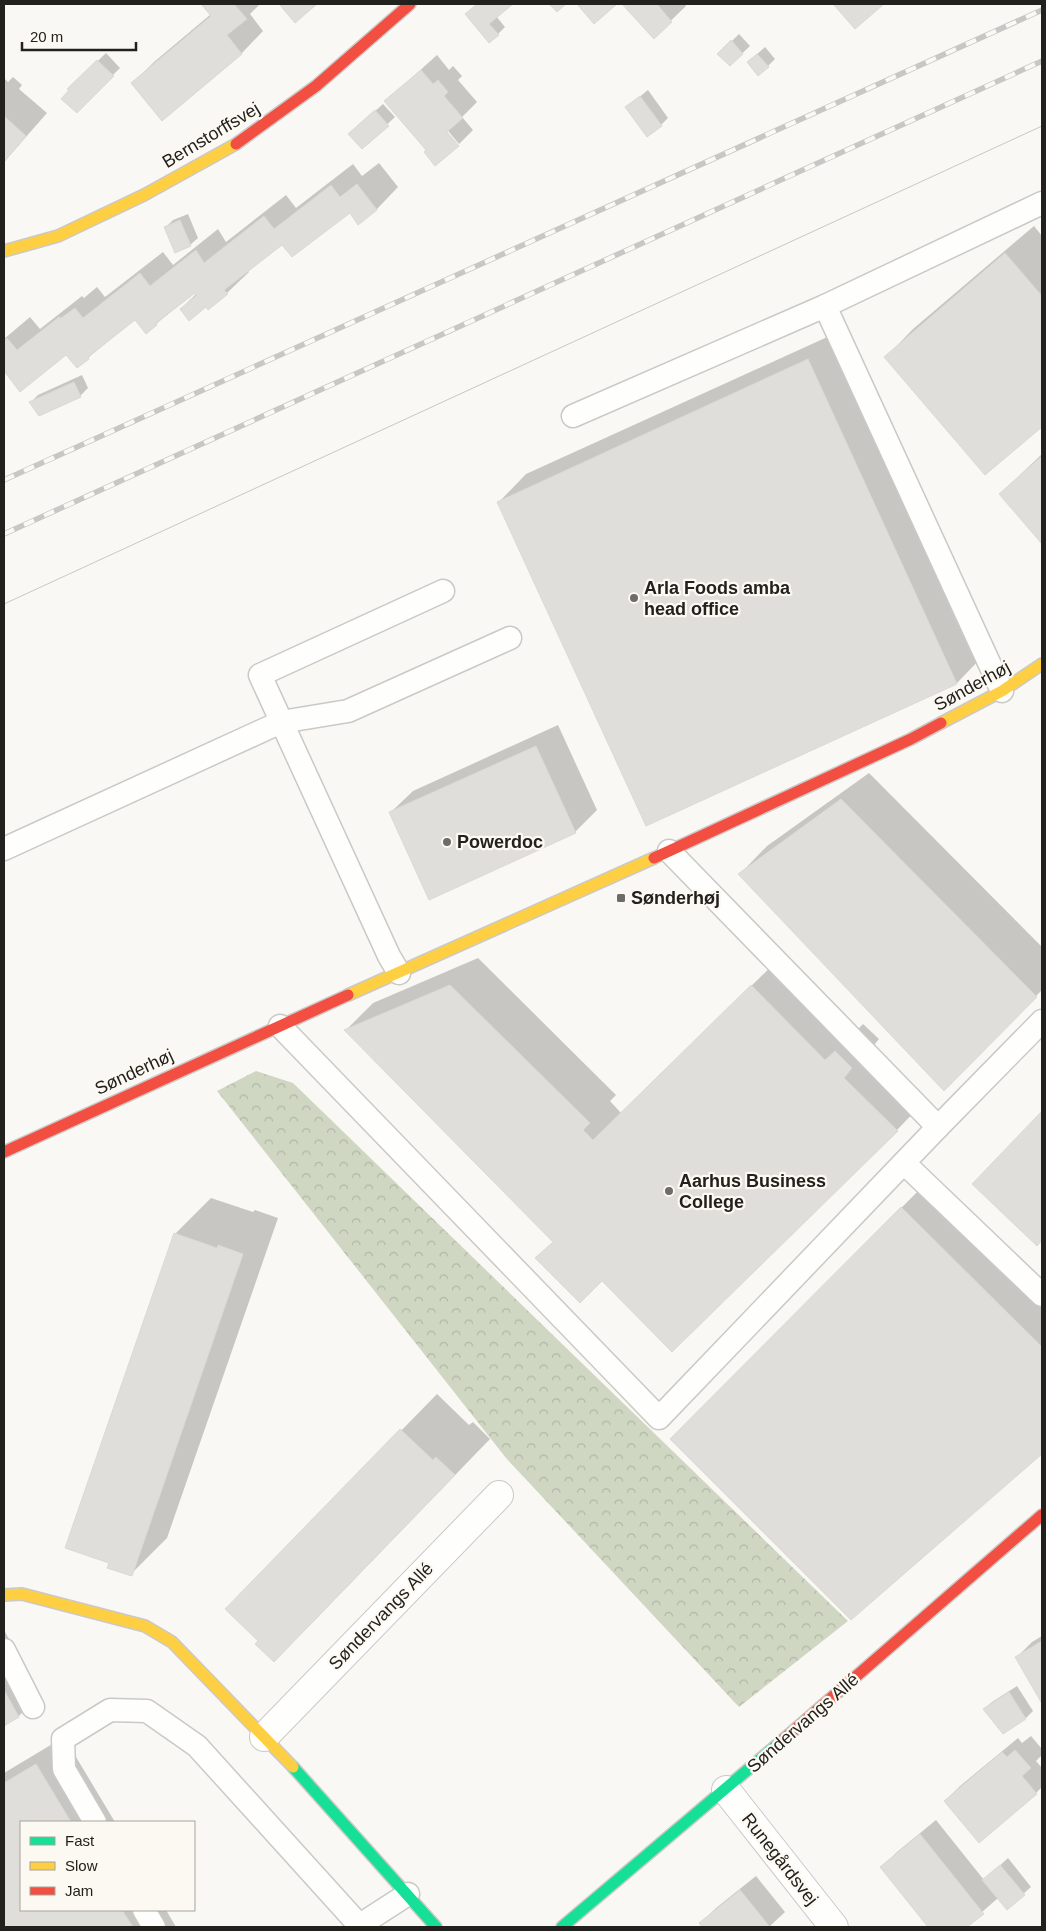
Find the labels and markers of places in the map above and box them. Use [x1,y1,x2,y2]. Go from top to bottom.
place label: Arla Foods amba head office [644,578,791,619]
marker: Arla Foods amba head office [628,592,640,604]
place label: Powerdoc [457,832,543,852]
marker: Powerdoc [441,836,453,848]
place label: Sønderhøj [631,888,720,908]
marker: Sønderhøj [615,892,627,904]
place label: Aarhus Business College [679,1171,826,1212]
marker: Aarhus Business College [663,1185,675,1197]

